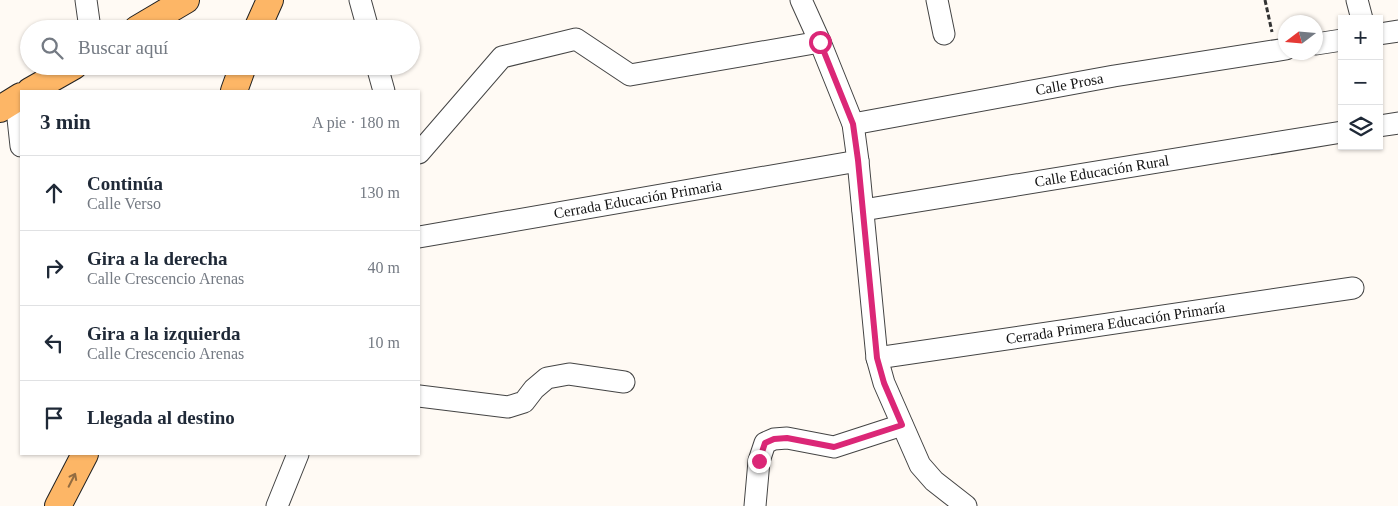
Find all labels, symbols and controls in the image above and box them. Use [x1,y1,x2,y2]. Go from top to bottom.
north arrow [1278,15,1323,60]
map controls [1338,15,1383,150]
button: + [1338,15,1383,60]
search box [20,20,420,75]
route start [809,31,832,54]
icon: search [38,34,66,62]
text: Buscar aquí [78,37,168,58]
button: − [1338,60,1383,105]
street label: Calle Prosa [1034,70,1105,98]
button: layers [1338,105,1383,150]
text: 3 min [40,110,91,134]
text: A pie · 180 m [312,114,400,131]
street label: Calle Educación Rural [1033,152,1170,190]
text: Continúa [87,173,163,194]
street label: Cerrada Educación Primaria [553,177,723,222]
icon: ahead [40,179,68,207]
text: 130 m [360,184,400,201]
text: Calle Verso [87,195,161,212]
text: Gira a la derecha [87,248,228,269]
icon: right [40,254,68,282]
text: 40 m [368,259,400,276]
text: Calle Crescencio Arenas [87,270,244,287]
street label: Cerrada Primera Educación Primaría [1005,299,1226,347]
text: Gira a la izquierda [87,323,241,344]
icon: left [40,329,68,357]
text: 10 m [368,334,400,351]
text: Calle Crescencio Arenas [87,345,244,362]
icon: arrive [40,404,68,432]
text: Llegada al destino [87,407,235,428]
route end [748,450,771,473]
one-way arrow [68,473,77,488]

